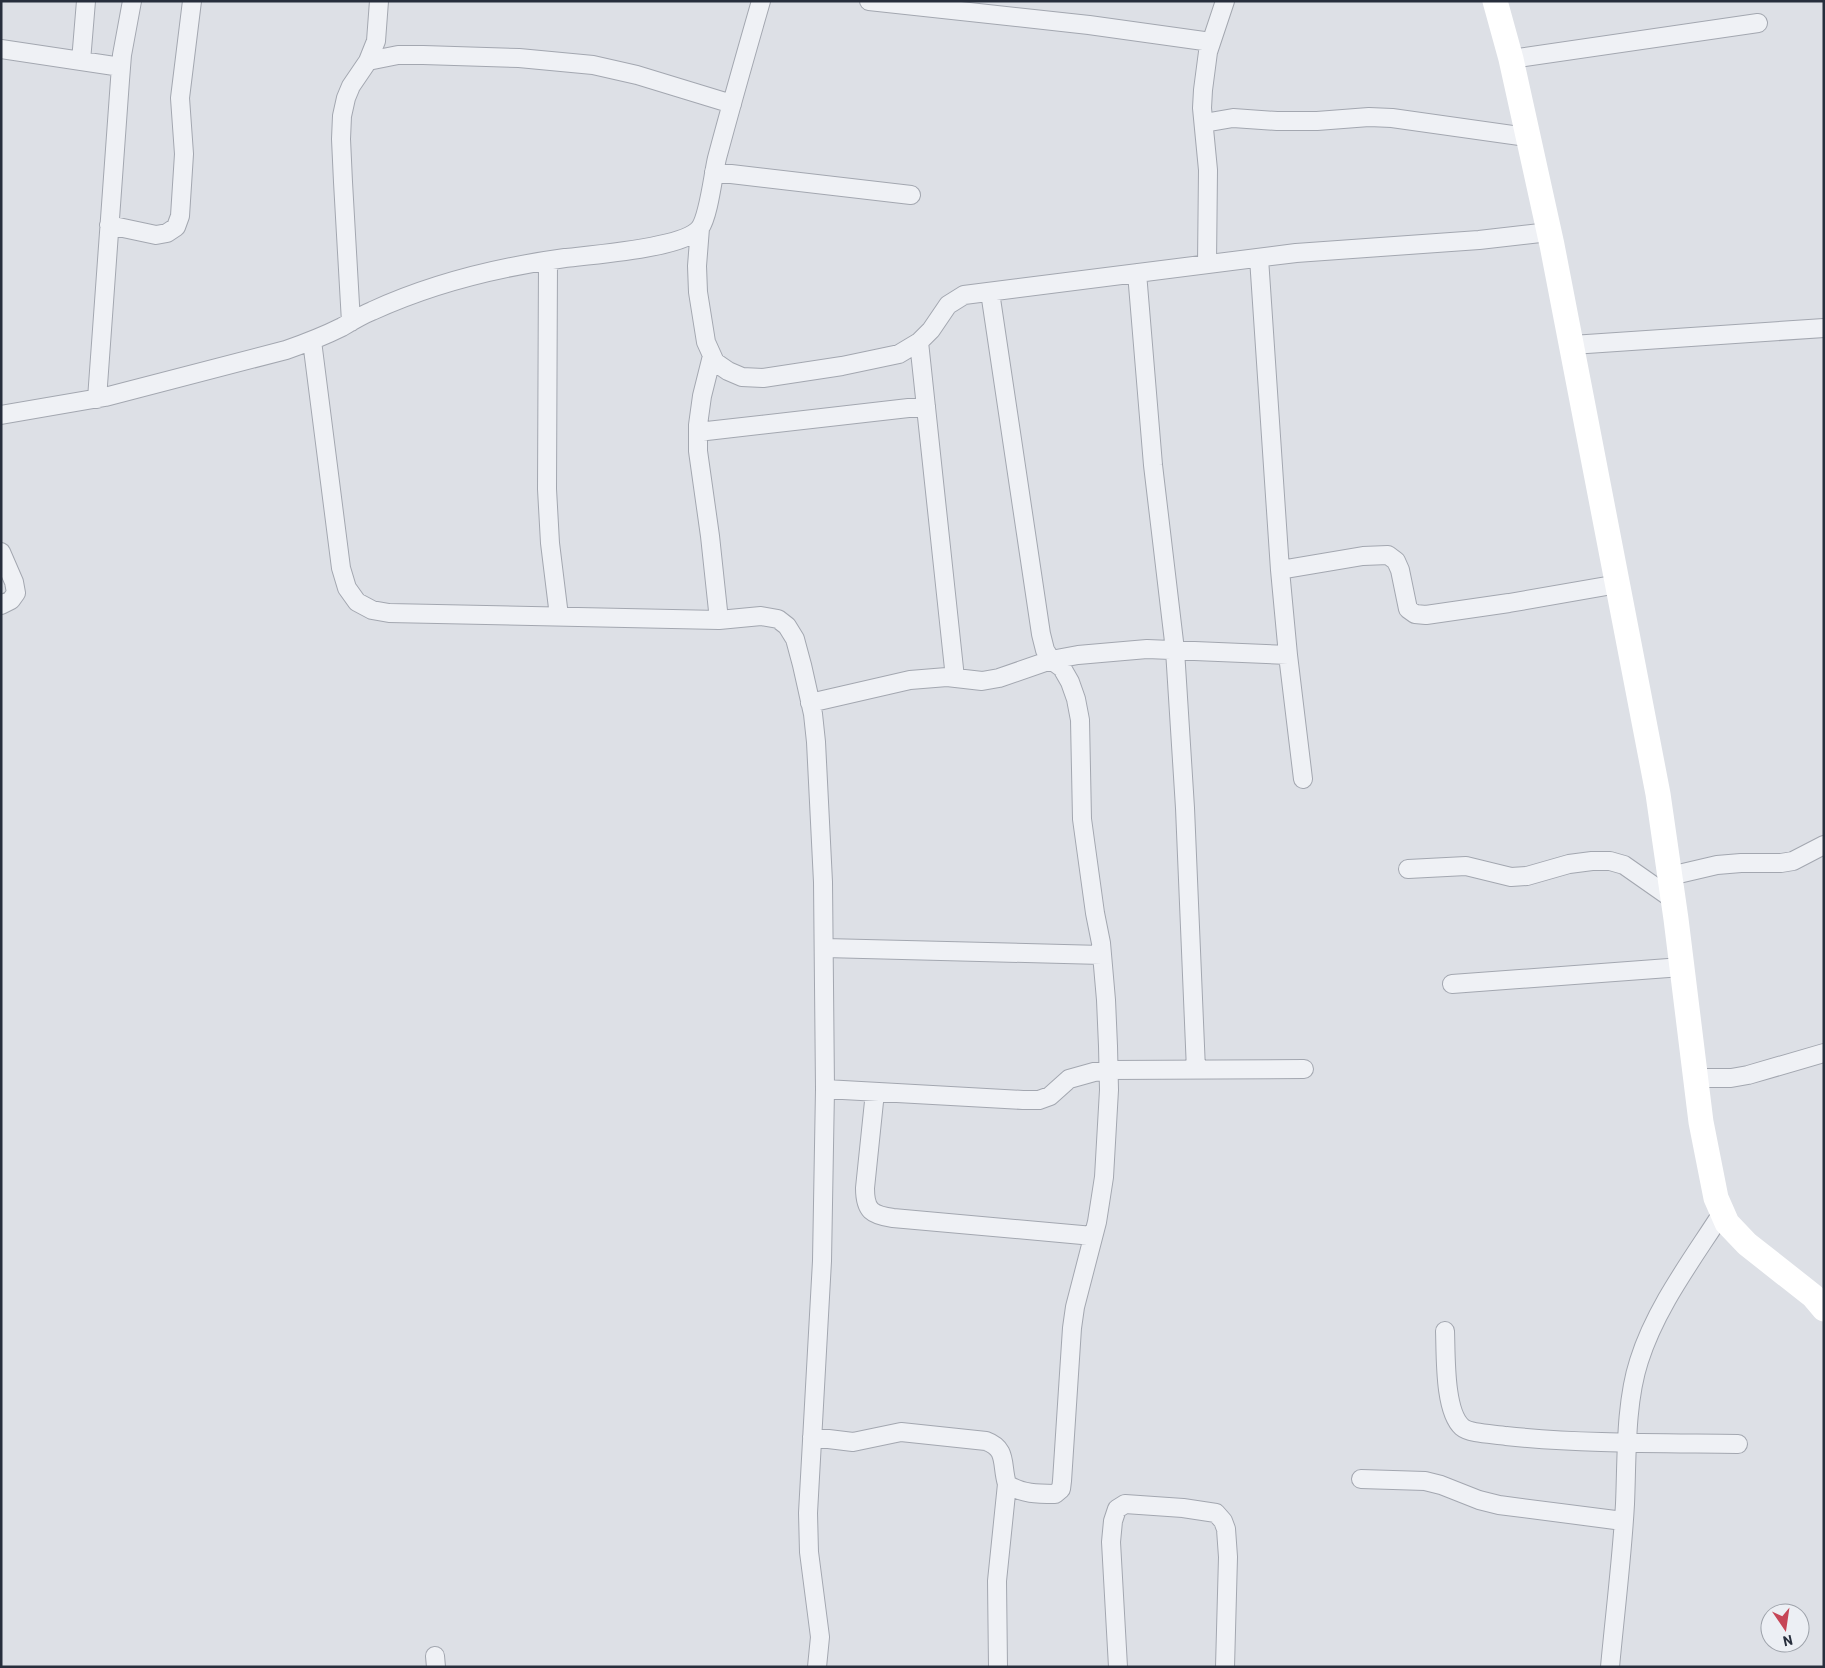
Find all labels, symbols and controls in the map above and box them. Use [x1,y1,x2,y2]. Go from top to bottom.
north arrow [1760,1603,1810,1653]
text: N [1782,1632,1794,1650]

